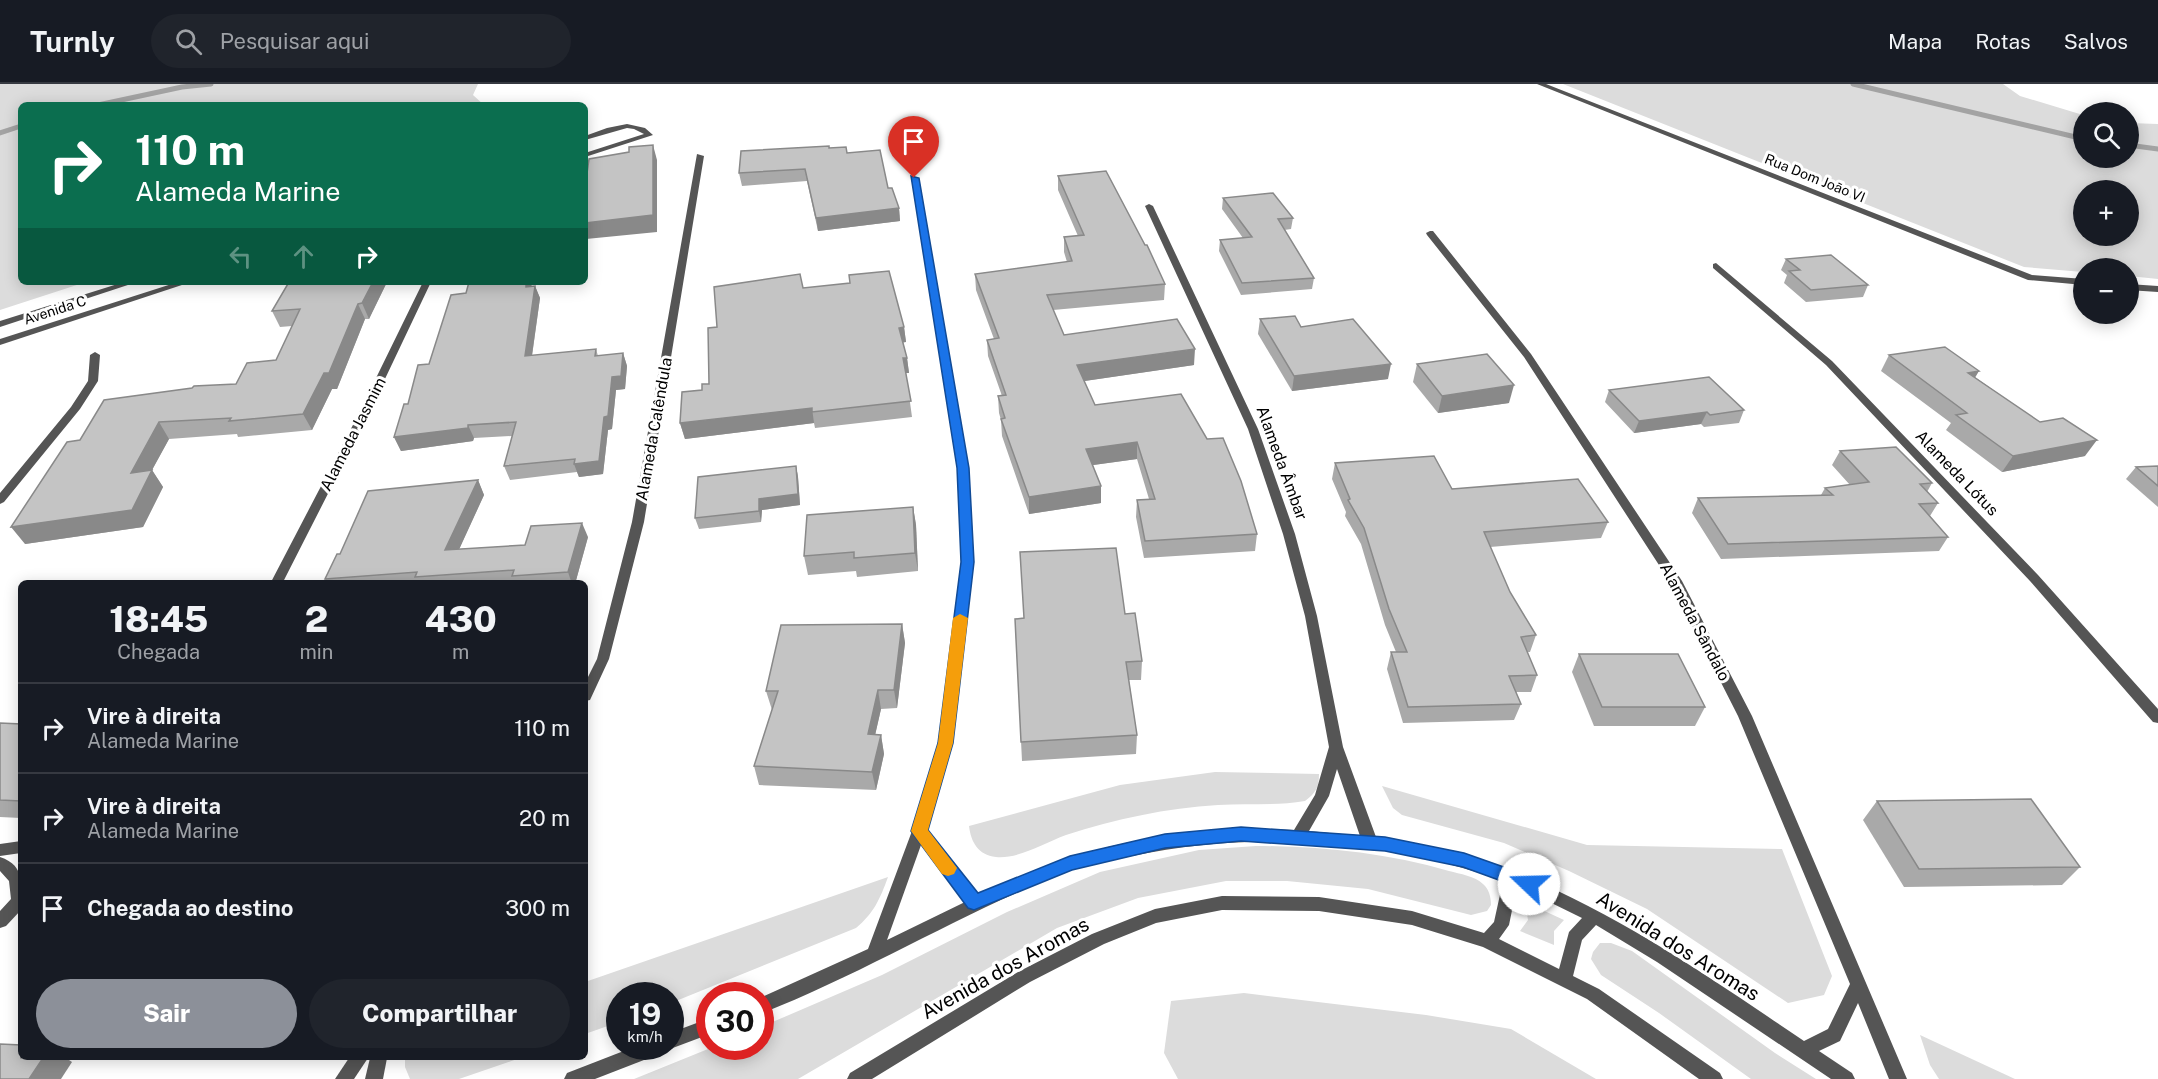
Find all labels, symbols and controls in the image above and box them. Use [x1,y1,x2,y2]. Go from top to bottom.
search box [151,14,571,68]
text: Turnly [30,25,115,58]
icon: search [172,25,205,58]
text: Pesquisar aqui [220,28,369,54]
text: Mapa [1888,29,1942,54]
text: Rotas [1975,29,2031,54]
text: Salvos [2064,29,2128,54]
map controls [2073,102,2139,324]
button: search [2073,102,2139,168]
pin [888,116,939,178]
text: 110 m [135,125,245,174]
icon: arrive [897,125,930,158]
icon: right [36,126,114,204]
street label: Rua Dom João VI [1762,151,1868,205]
text: Alameda Marine [135,175,340,207]
button: + [2073,180,2139,246]
icon: left [224,240,257,273]
icon: ahead [287,240,320,273]
icon: right [350,240,383,273]
button: − [2073,258,2139,324]
street label: Avenida C [22,292,88,328]
street label: Alameda Calêndula [632,356,676,502]
street label: Alameda Jasmim [316,374,390,494]
street label: Alameda Âmbar [1253,403,1312,523]
street label: Alameda Lótus [1912,426,2002,520]
street label: Alameda Sândalo [1656,560,1734,684]
text: 18:45 [109,598,208,640]
text: 2 [305,598,328,640]
text: 430 [425,598,497,640]
text: Chegada [117,640,200,664]
text: min [299,640,333,664]
text: m [452,640,469,664]
text: Vire à direita [87,703,221,729]
icon: right [36,712,69,745]
text: 110 m [514,715,570,741]
text: Alameda Marine [87,729,239,753]
text: Vire à direita [87,793,221,819]
icon: right [36,802,69,835]
text: 20 m [519,805,570,831]
text: Alameda Marine [87,819,239,843]
position arrow [1497,852,1561,916]
street label: Avenida dos Aromas [1592,886,1764,1006]
icon: arrive [36,892,69,925]
text: Chegada ao destino [87,895,293,921]
text: 300 m [505,895,570,921]
street label: Avenida dos Aromas [917,912,1093,1024]
button: Sair [36,979,297,1048]
button: Compartilhar [309,979,570,1048]
speed limit sign: 30 [696,982,774,1060]
text: 19 [629,996,661,1032]
text: km/h [627,1028,663,1045]

